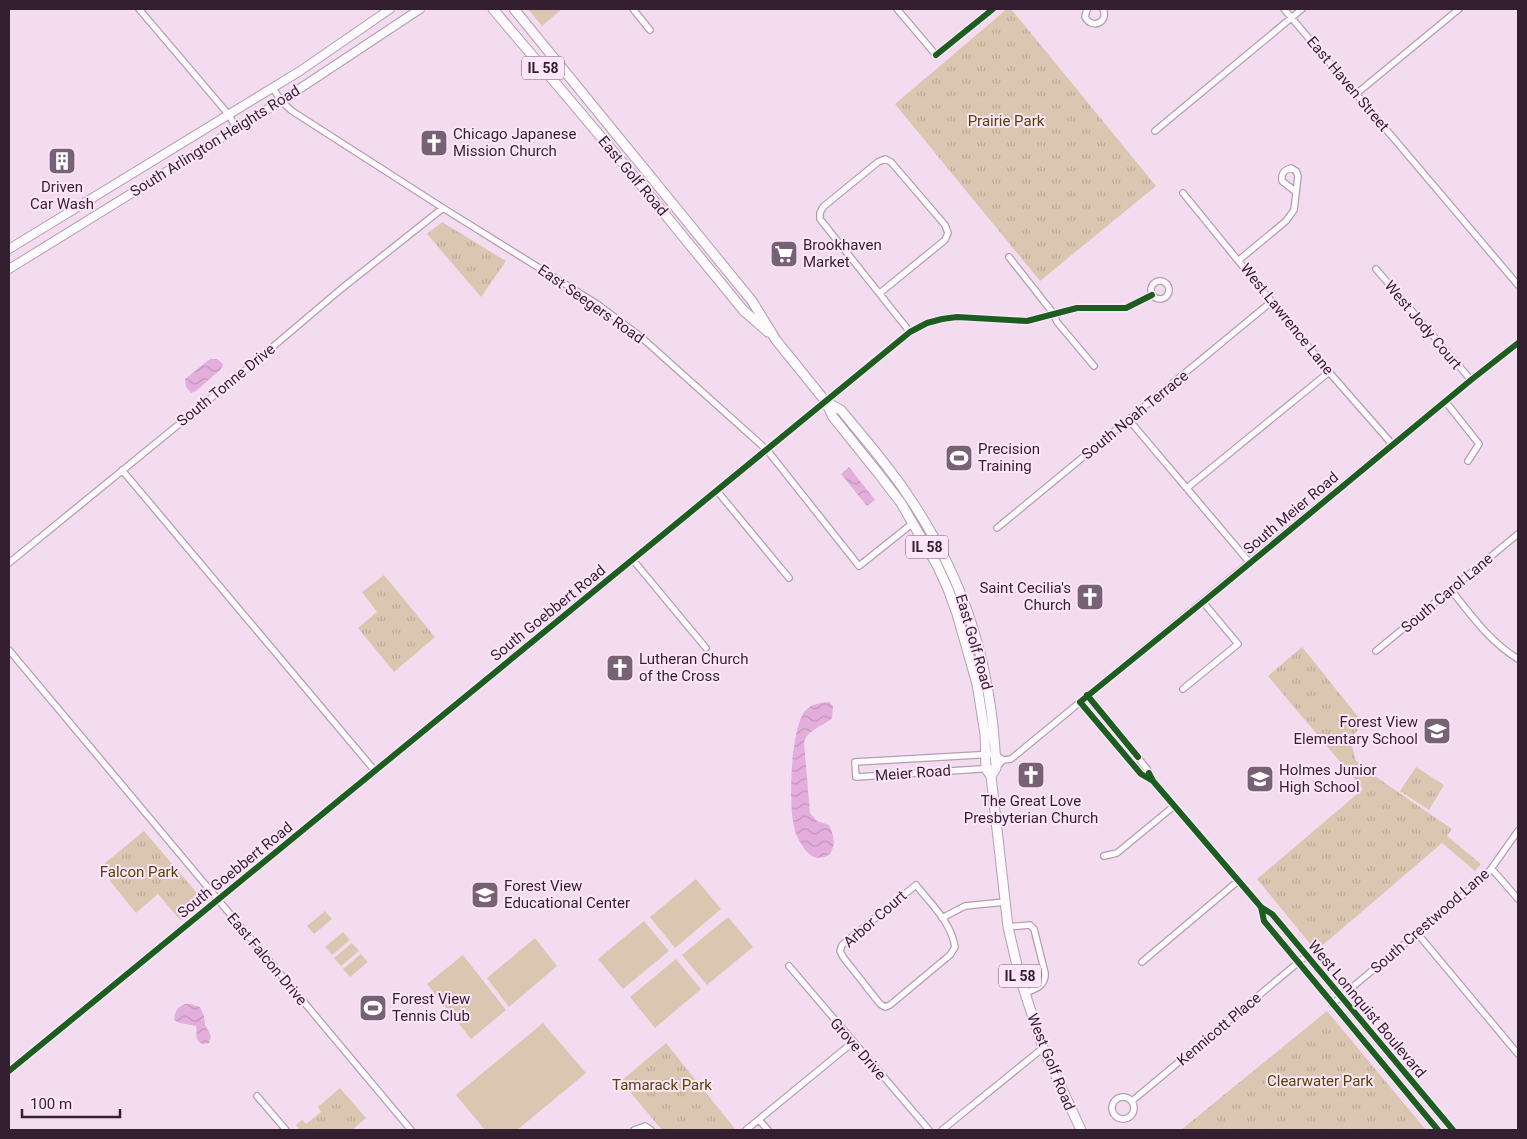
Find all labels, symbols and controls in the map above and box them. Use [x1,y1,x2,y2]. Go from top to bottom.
street label: East Haven Street [1303,33,1393,135]
road number: IL 58 [522,56,564,80]
street label: South Arlington Heights Road [127,81,303,201]
park label: Prairie Park [968,112,1045,130]
place label: Chicago Japanese Mission Church [453,125,576,160]
church icon: Chicago Japanese Mission Church [419,128,449,158]
street label: East Golf Road [594,132,672,220]
building icon: Driven Car Wash [47,146,77,176]
place label: Driven Car Wash [30,178,94,213]
place label: Brookhaven Market [803,236,882,271]
supermarket icon: Brookhaven Market [769,239,799,269]
street label: West Lawrence Lane [1237,260,1337,378]
street label: East Seegers Road [535,261,647,347]
street label: West Jody Court [1381,277,1465,373]
street label: South Tonne Drive [173,340,279,430]
street label: South Noah Terrace [1078,367,1192,463]
place label: Precision Training [978,440,1040,475]
sports icon: Precision Training [944,443,974,473]
street label: South Meier Road [1240,468,1342,558]
road number: IL 58 [906,536,948,558]
street label: South Carol Lane [1398,549,1496,636]
street label: South Goebbert Road [487,561,609,665]
place label: Saint Cecilia's Church [979,579,1071,614]
church icon: Saint Cecilia's Church [1075,582,1105,612]
street label: East Golf Road [952,592,996,692]
place label: Lutheran Church of the Cross [639,650,748,685]
church icon: Lutheran Church of the Cross [605,653,635,683]
place label: Forest View Elementary School [1294,713,1418,748]
school or university icon: Forest View Elementary School [1422,716,1452,746]
church icon: The Great Love Presbyterian Church [1016,760,1046,790]
street label: Meier Road [875,761,951,785]
place label: Holmes Junior High School [1279,761,1377,796]
school or university icon: Holmes Junior High School [1245,764,1275,794]
place label: The Great Love Presbyterian Church [964,792,1098,827]
street label: South Goebbert Road [174,818,296,922]
park label: Falcon Park [100,863,179,881]
street label: South Crestwood Lane [1367,865,1493,977]
place label: Forest View Educational Center [504,877,630,912]
school or university icon: Forest View Educational Center [470,880,500,910]
street label: Arbor Court [840,887,910,951]
street label: East Falcon Drive [223,909,311,1009]
street label: West Lonnquist Boulevard [1304,937,1430,1081]
road number: IL 58 [999,964,1041,988]
street label: Kennicott Place [1173,989,1265,1069]
place label: Forest View Tennis Club [392,990,470,1025]
sports icon: Forest View Tennis Club [358,993,388,1023]
street label: West Golf Road [1023,1011,1079,1113]
street label: Grove Drive [826,1014,890,1084]
park label: Clearwater Park [1267,1072,1373,1090]
park label: Tamarack Park [612,1076,712,1094]
scale bar [22,1086,120,1118]
text: 100 m [30,1095,72,1113]

